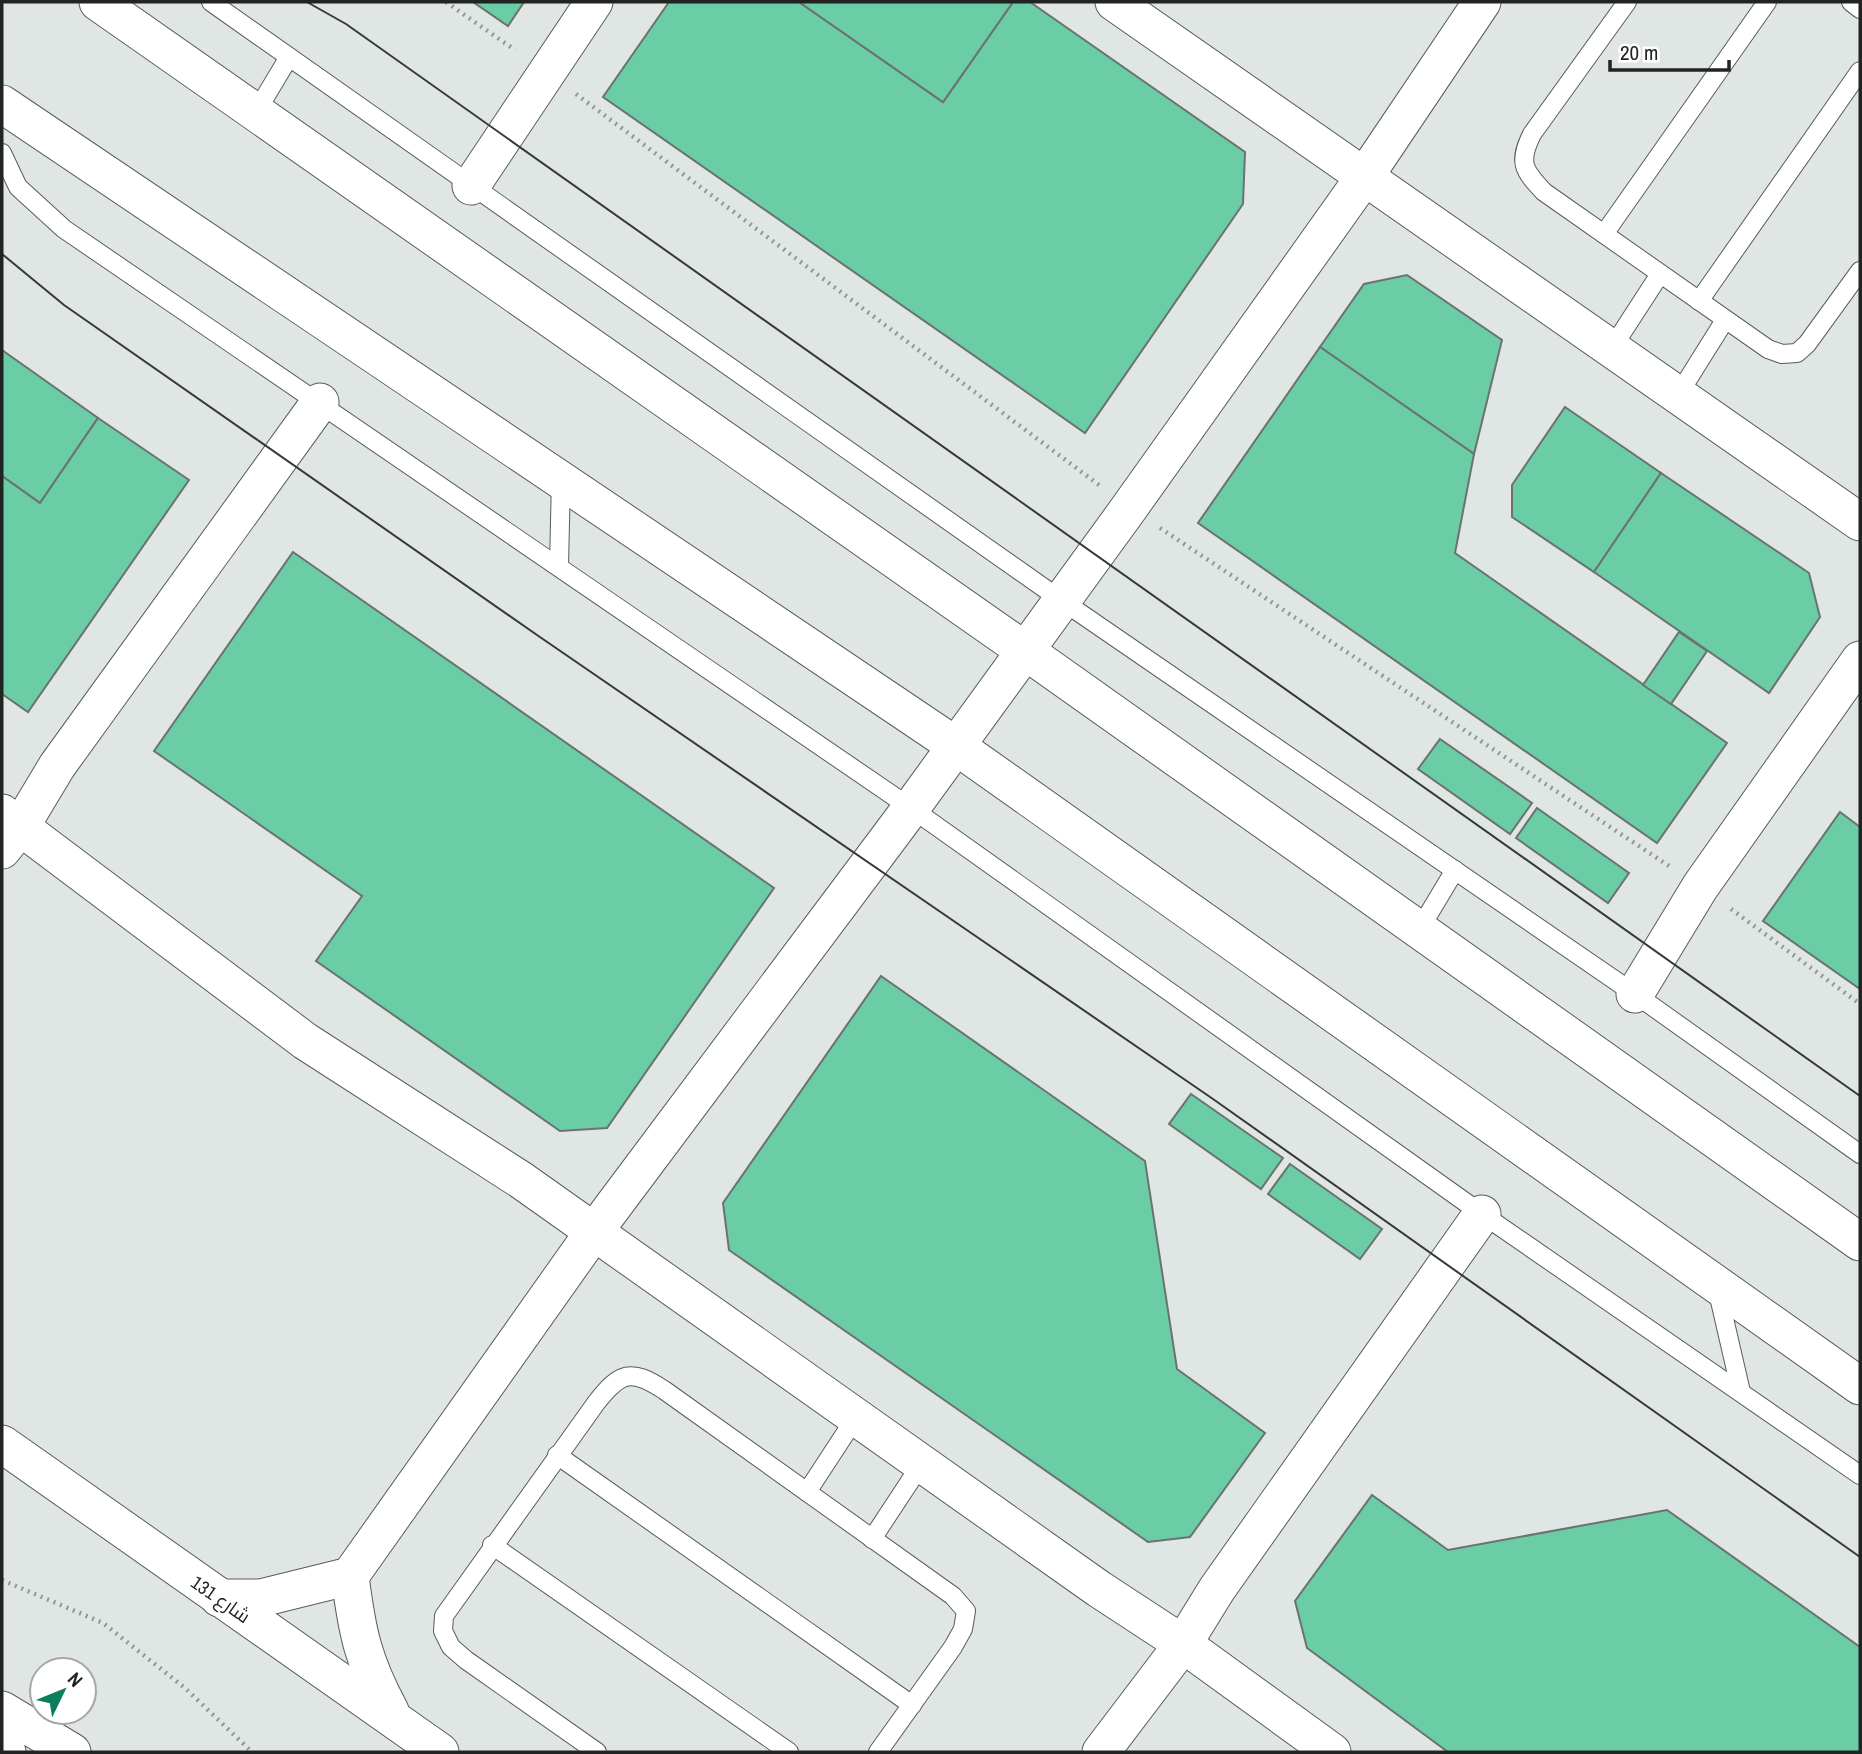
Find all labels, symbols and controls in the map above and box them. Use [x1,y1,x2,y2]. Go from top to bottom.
scale bar [1610,28,1729,72]
text: 20 m [1620,38,1658,67]
street label: شارع 131 [185,1569,256,1630]
north arrow [28,1656,98,1726]
text: N [62,1666,89,1692]

